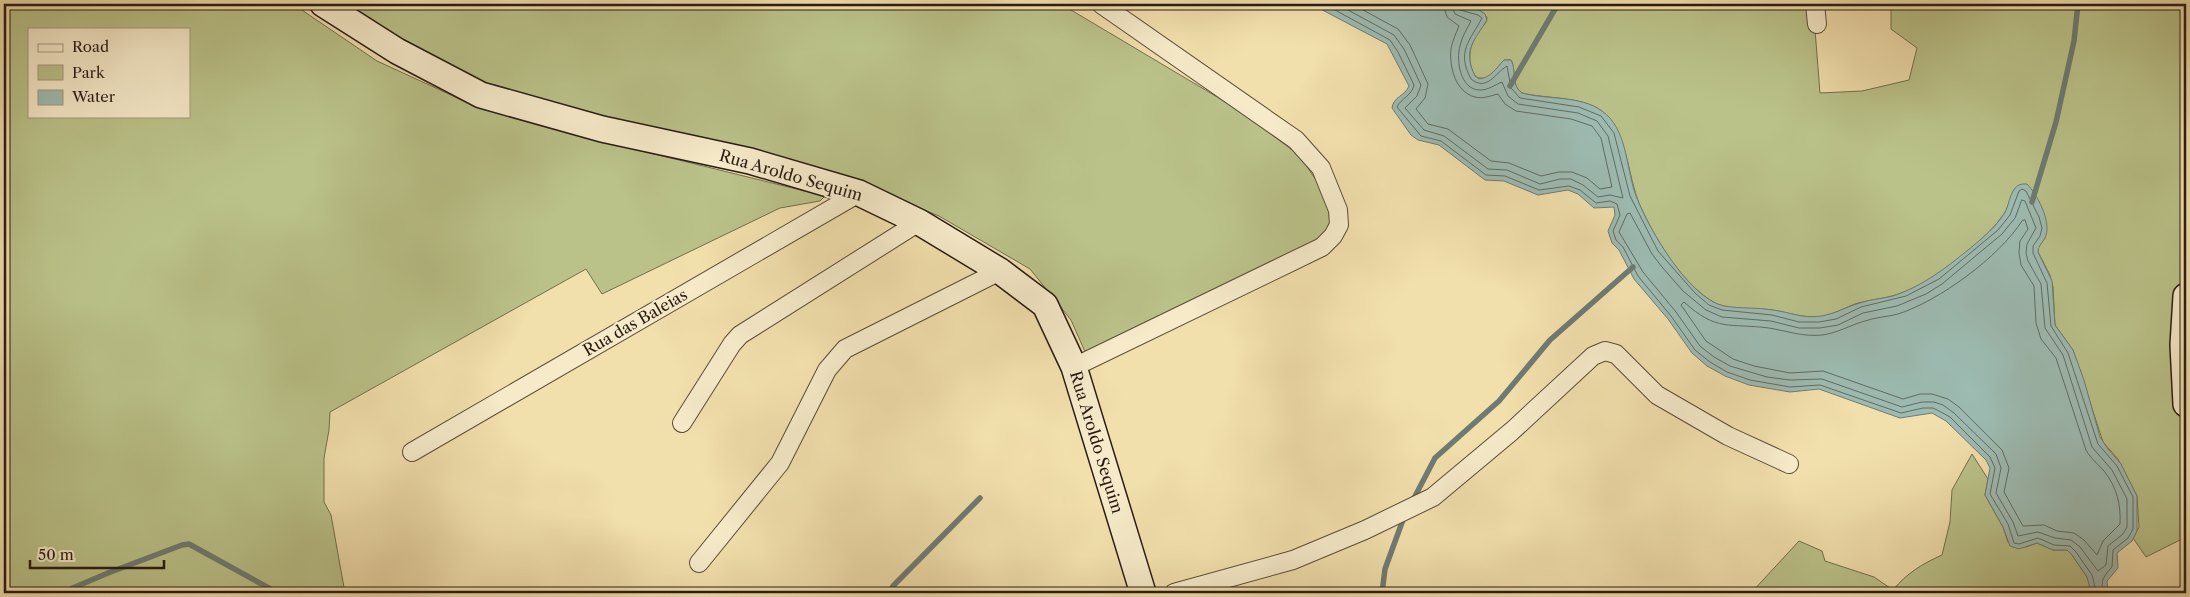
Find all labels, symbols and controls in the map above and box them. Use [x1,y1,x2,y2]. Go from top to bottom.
legend [28,28,190,118]
text: Road [72,37,109,56]
text: Park [72,63,106,82]
text: Water [71,87,116,106]
street label: Rua Aroldo Sequim [717,145,865,205]
street label: Rua das Baleias [579,284,691,360]
street label: Rua Aroldo Sequim [1066,368,1128,516]
scale bar [30,537,164,569]
text: 50 m [38,545,74,564]

